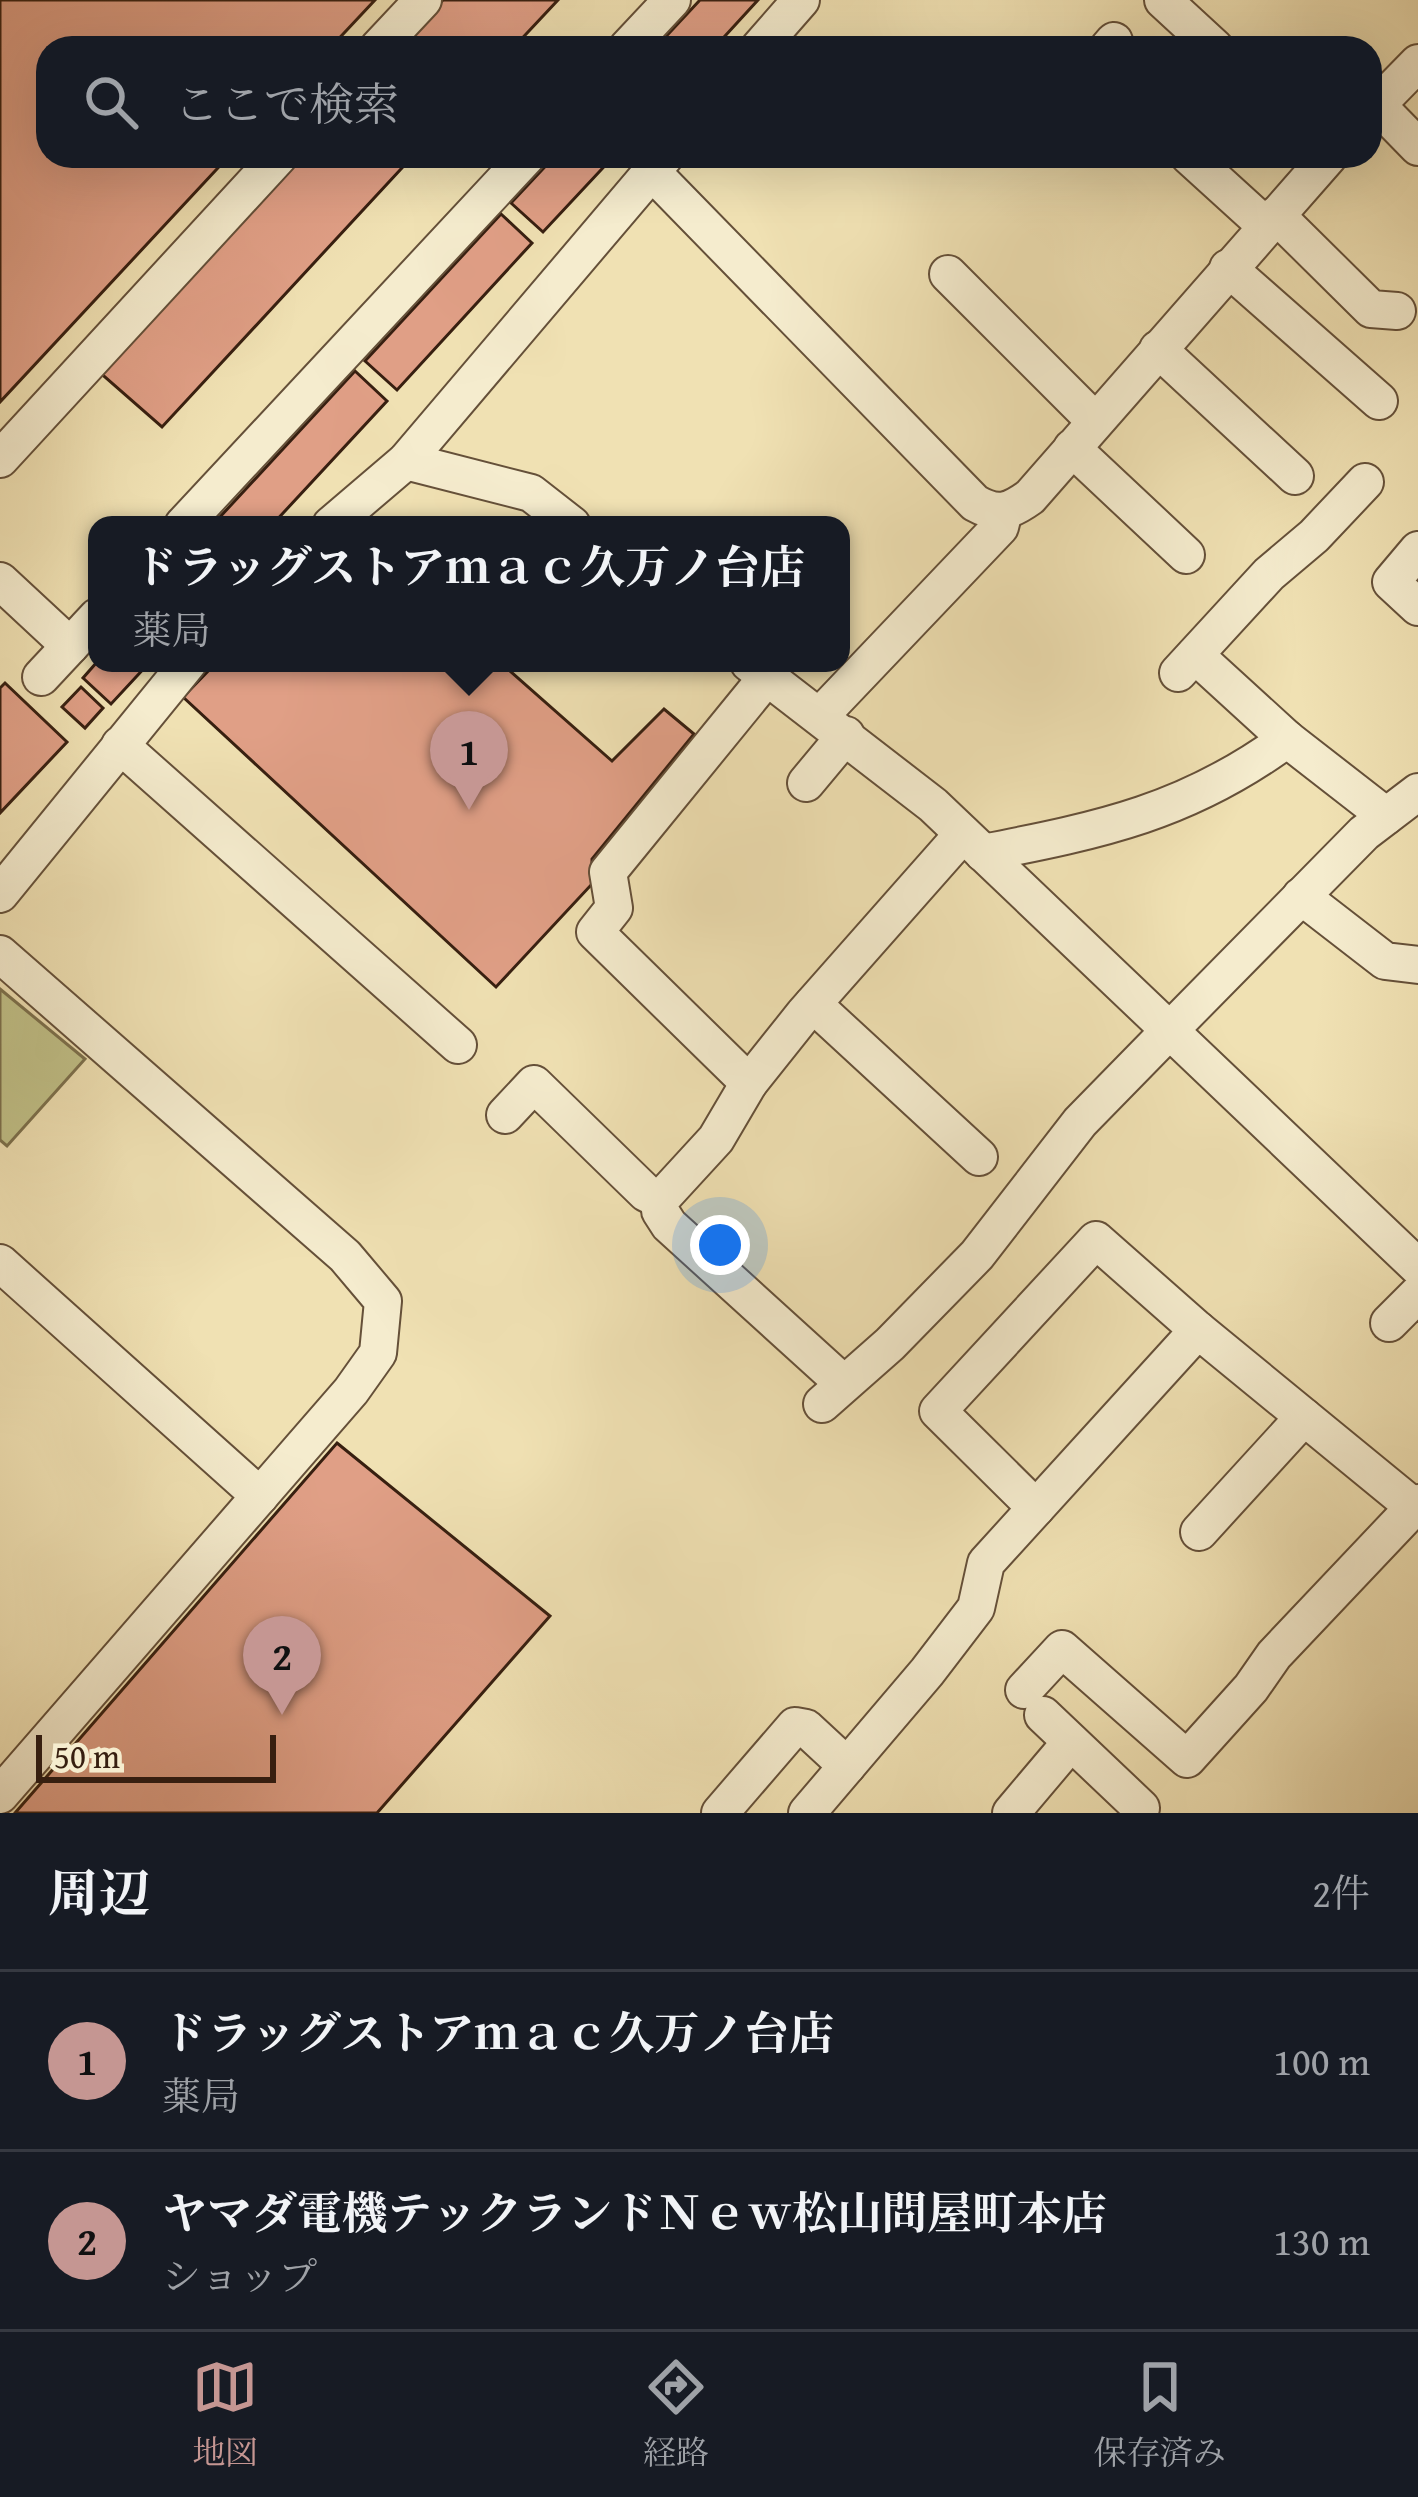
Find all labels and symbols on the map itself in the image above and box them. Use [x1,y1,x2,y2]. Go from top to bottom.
pin: 1 [430,711,508,810]
your location [690,1215,750,1275]
pin: 2 [243,1616,321,1715]
scale bar [36,1729,276,1782]

